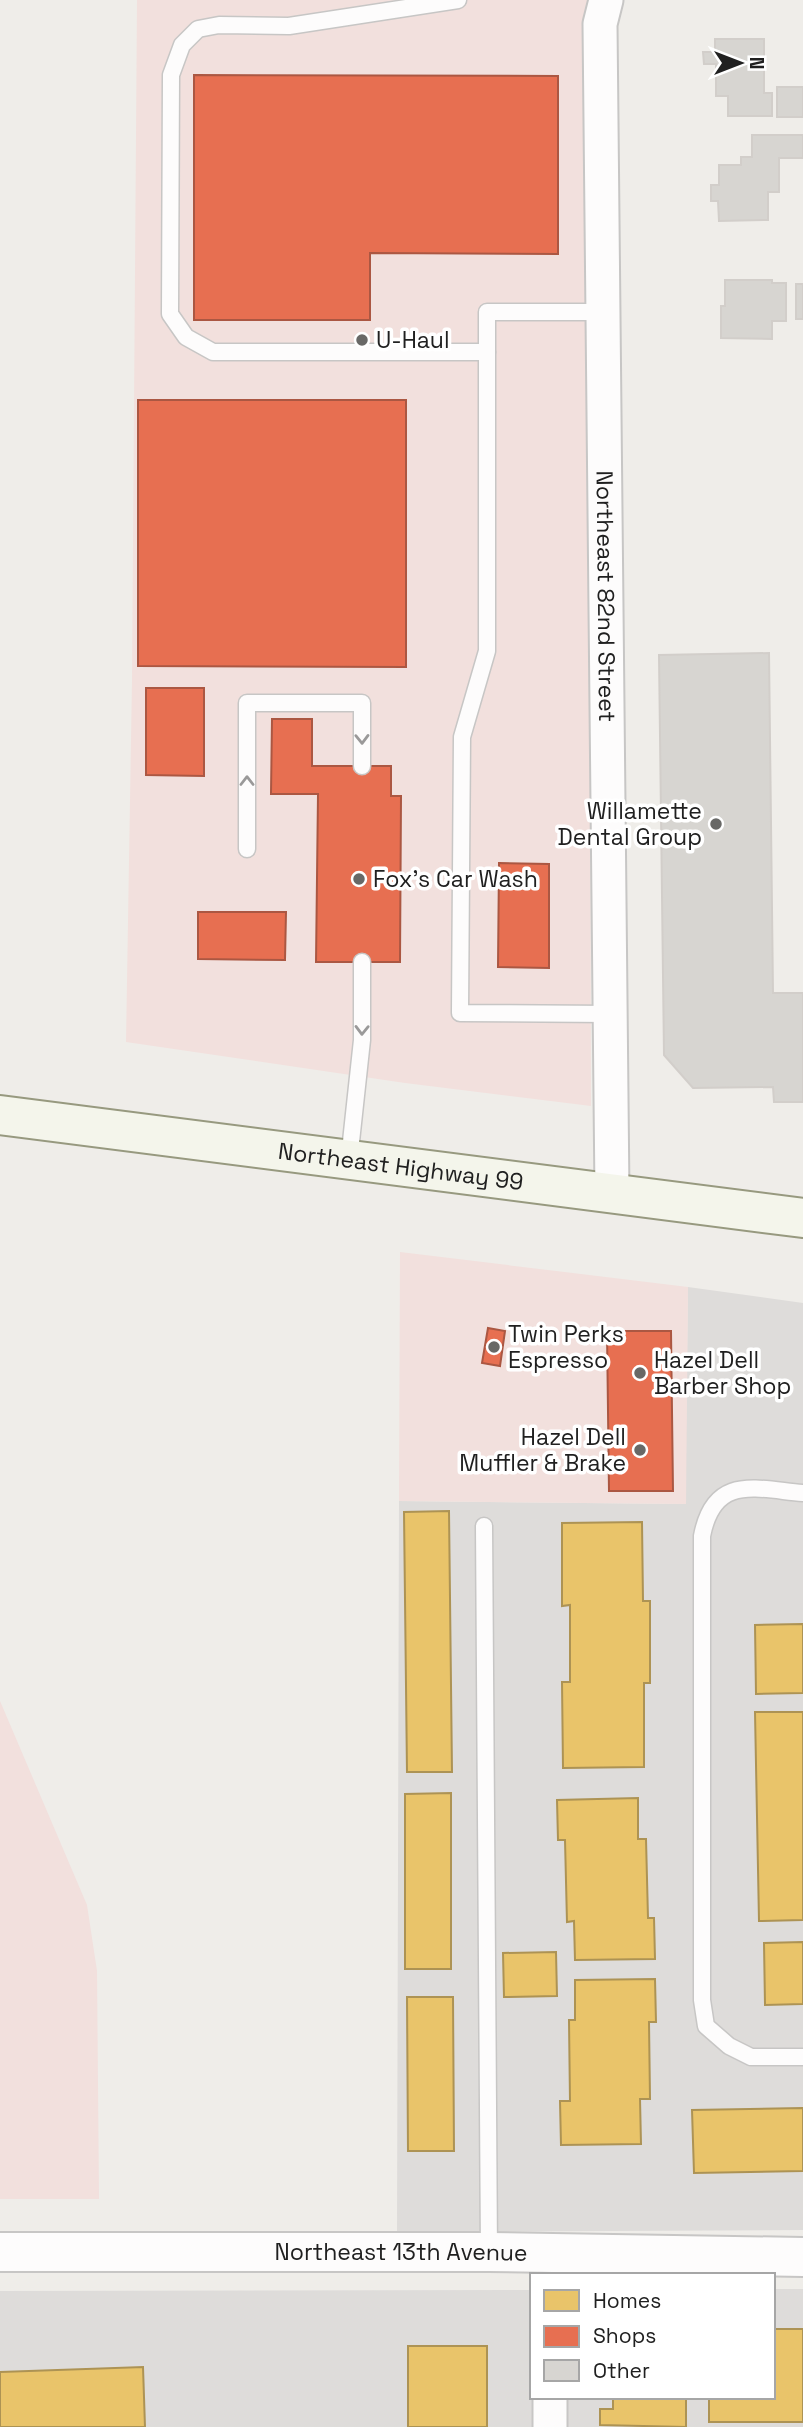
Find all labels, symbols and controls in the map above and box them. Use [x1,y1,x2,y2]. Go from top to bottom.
north arrow [705,28,775,98]
text: N [744,57,769,69]
place label: U-Haul [376,325,450,355]
marker: U-Haul [354,332,370,348]
street label: Northeast 82nd Street [590,470,622,722]
one-way arrow [354,734,370,745]
one-way arrow [239,775,255,786]
place label: Willamette Dental Group [558,796,702,852]
marker: Willamette Dental Group [708,816,724,832]
place label: Fox's Car Wash [373,864,538,894]
marker: Fox's Car Wash [351,871,367,887]
one-way arrow [354,1025,370,1036]
street label: Northeast Highway 99 [276,1136,525,1197]
place label: Twin Perks Espresso [508,1319,624,1375]
marker: Twin Perks Espresso [486,1339,502,1355]
place label: Hazel Dell Barber Shop [654,1345,791,1401]
marker: Hazel Dell Barber Shop [632,1365,648,1381]
place label: Hazel Dell Muffler & Brake [459,1422,626,1478]
marker: Hazel Dell Muffler & Brake [632,1442,648,1458]
street label: Northeast 13th Avenue [274,2237,528,2268]
legend [530,2273,775,2399]
text: Homes [593,2287,661,2314]
text: Shops [593,2322,656,2349]
text: Other [593,2357,650,2384]

